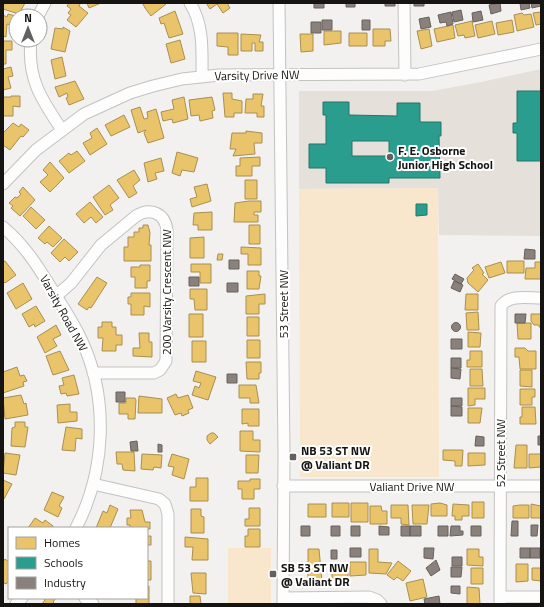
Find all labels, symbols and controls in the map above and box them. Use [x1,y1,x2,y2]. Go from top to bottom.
north arrow [8,8,48,48]
text: N [24,10,32,26]
street label: Varsity Drive NW [214,65,300,85]
place label: F. E. Osborne Junior High School [398,141,493,174]
marker: F. E. Osborne Junior High School [385,152,395,162]
street label: 200 Varsity Crescent NW [157,229,176,355]
street label: 53 Street NW [274,269,293,338]
street label: Varsity Road NW [35,271,93,355]
street label: 52 Street NW [491,418,510,487]
place label: NB 53 ST NW @ Valiant DR [301,441,370,474]
marker: NB 53 ST NW @ Valiant DR [288,452,298,462]
street label: Valiant Drive NW [370,477,455,496]
legend [8,527,148,599]
text: Homes [44,533,80,552]
text: Schools [44,553,84,572]
place label: SB 53 ST NW @ Valiant DR [281,558,350,591]
marker: SB 53 ST NW @ Valiant DR [268,569,278,579]
text: Industry [44,573,86,592]

